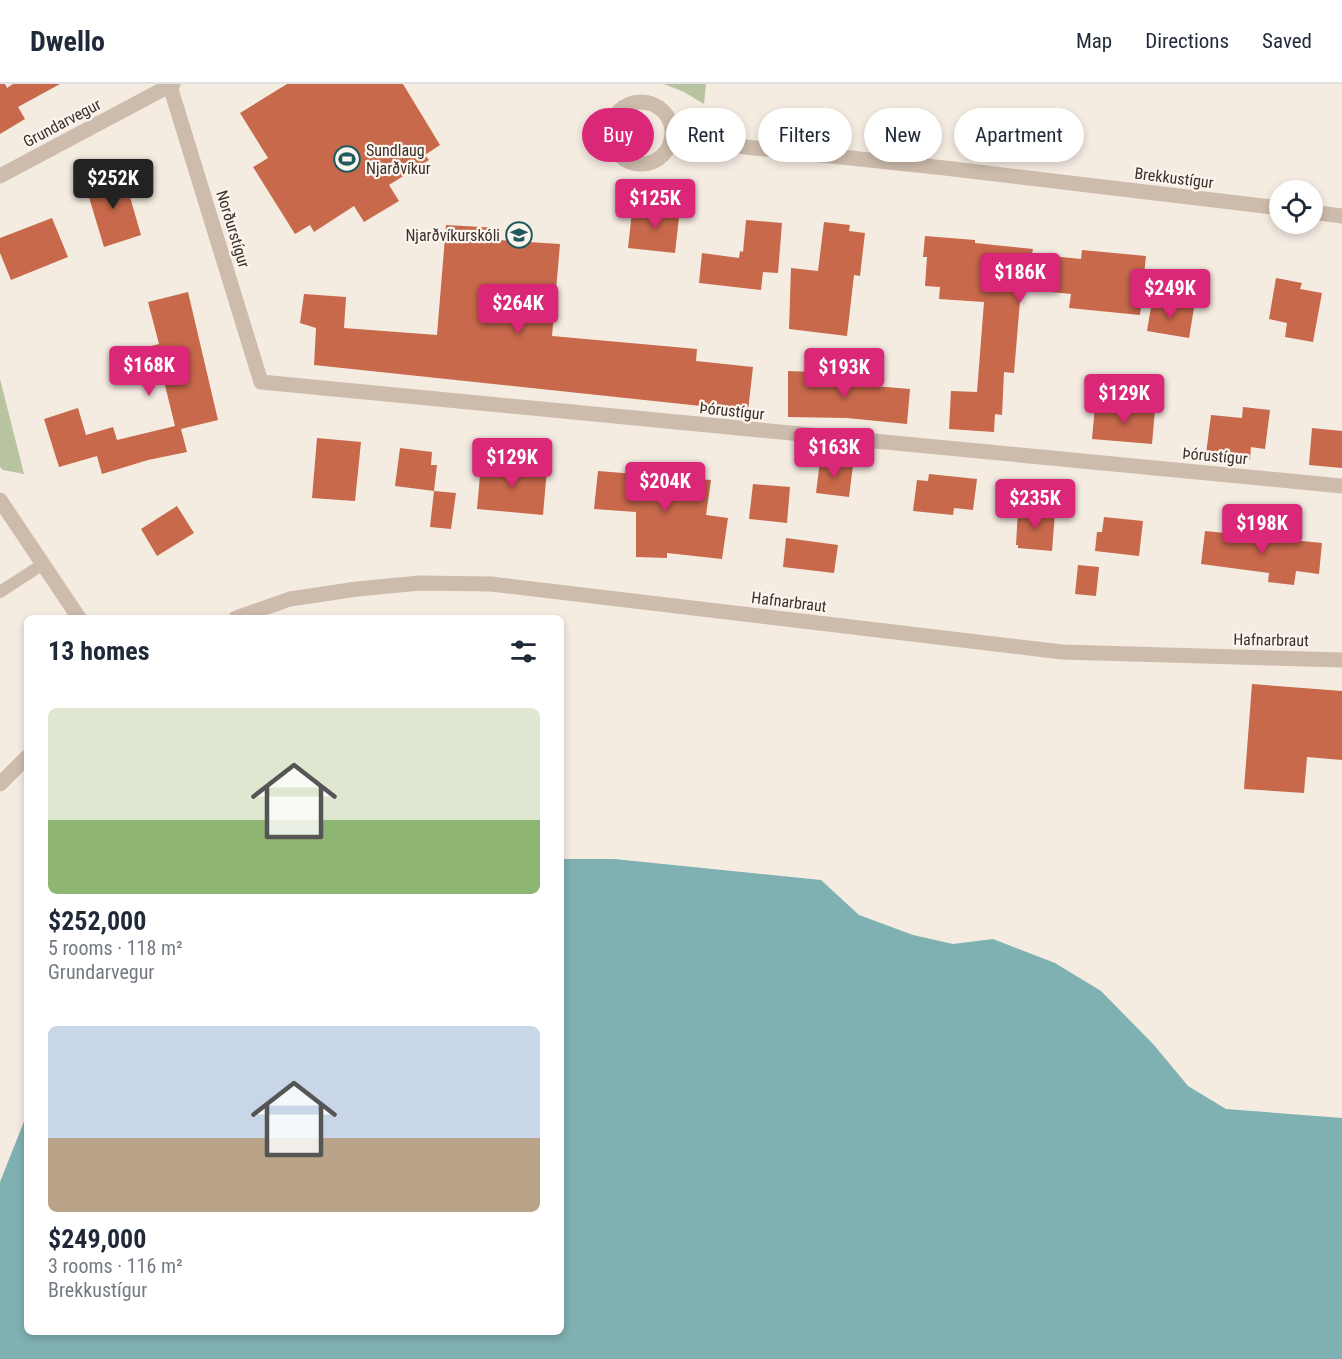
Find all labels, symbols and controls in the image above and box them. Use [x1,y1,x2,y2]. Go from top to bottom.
text: Dwello [30,25,105,58]
text: Map [1076,29,1112,53]
text: Directions [1145,29,1229,53]
text: Saved [1262,29,1312,53]
street label: Grundarvegur [20,95,104,151]
chip: Buy [582,108,654,162]
chip: Rent [666,108,746,162]
chip: Filters [758,108,852,162]
chip: New [864,108,942,162]
chip: Apartment [954,108,1084,162]
place label: Sundlaug Njarðvíkur [366,141,431,178]
sports icon: Sundlaug Njarðvíkur [332,144,362,174]
pin: $252K [71,159,155,210]
street label: Brekkustígur [1133,164,1215,192]
text: $252K [87,166,139,190]
pin: $125K [613,179,697,230]
map controls [1269,180,1323,234]
button: locate [1269,180,1323,234]
text: $125K [629,186,681,210]
street label: Norðurstígur [212,188,254,270]
school or university icon: Njarðvíkurskóli [504,220,534,250]
place label: Njarðvíkurskóli [405,226,500,245]
pin: $186K [978,253,1062,304]
text: $186K [994,260,1046,284]
pin: $249K [1128,269,1212,320]
text: $249K [1144,276,1196,300]
pin: $264K [476,284,560,335]
text: $264K [492,291,544,315]
pin: $168K [107,346,191,397]
pin: $193K [802,348,886,399]
text: $168K [123,353,175,377]
text: $193K [818,355,870,379]
pin: $129K [1082,374,1166,425]
text: $129K [1098,381,1150,405]
street label: Þórustígur [699,398,766,424]
pin: $163K [792,428,876,479]
text: $163K [808,435,860,459]
pin: $129K [470,438,554,489]
street label: Þórustígur [1182,444,1248,468]
text: $129K [486,445,538,469]
pin: $204K [623,462,707,513]
text: $204K [639,469,691,493]
pin: $235K [993,479,1077,530]
text: $235K [1009,486,1061,510]
pin: $198K [1220,504,1304,555]
text: $198K [1236,511,1288,535]
street label: Hafnarbraut [750,588,828,616]
street label: Hafnarbraut [1233,630,1309,650]
icon: filters [507,635,540,668]
text: 13 homes [48,636,150,666]
icon: home [240,747,348,855]
text: $252,000 [48,906,146,936]
text: 5 rooms · 118 m² [48,936,183,960]
text: Grundarvegur [48,960,154,984]
icon: home [240,1065,348,1173]
text: $249,000 [48,1224,146,1254]
text: 3 rooms · 116 m² [48,1254,183,1278]
text: Brekkustígur [48,1278,147,1302]

